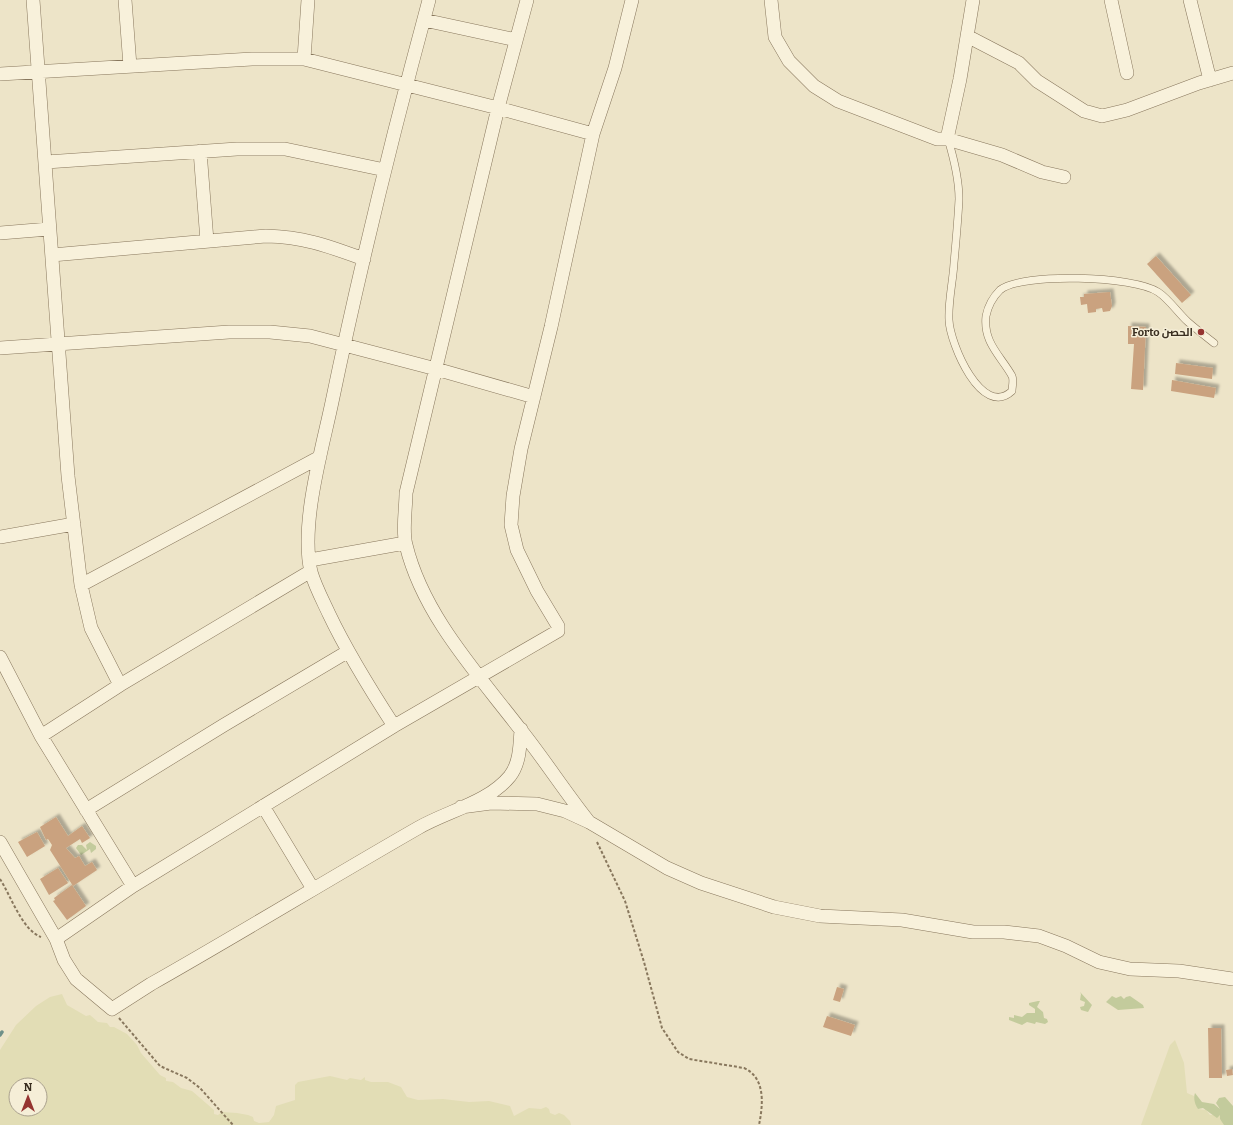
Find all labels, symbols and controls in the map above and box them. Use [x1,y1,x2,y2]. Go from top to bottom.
place label: Forto الحصن [1132,326,1193,339]
marker: Forto الحصن [1196,327,1206,337]
north arrow [8,1077,48,1117]
text: N [24,1081,33,1094]

